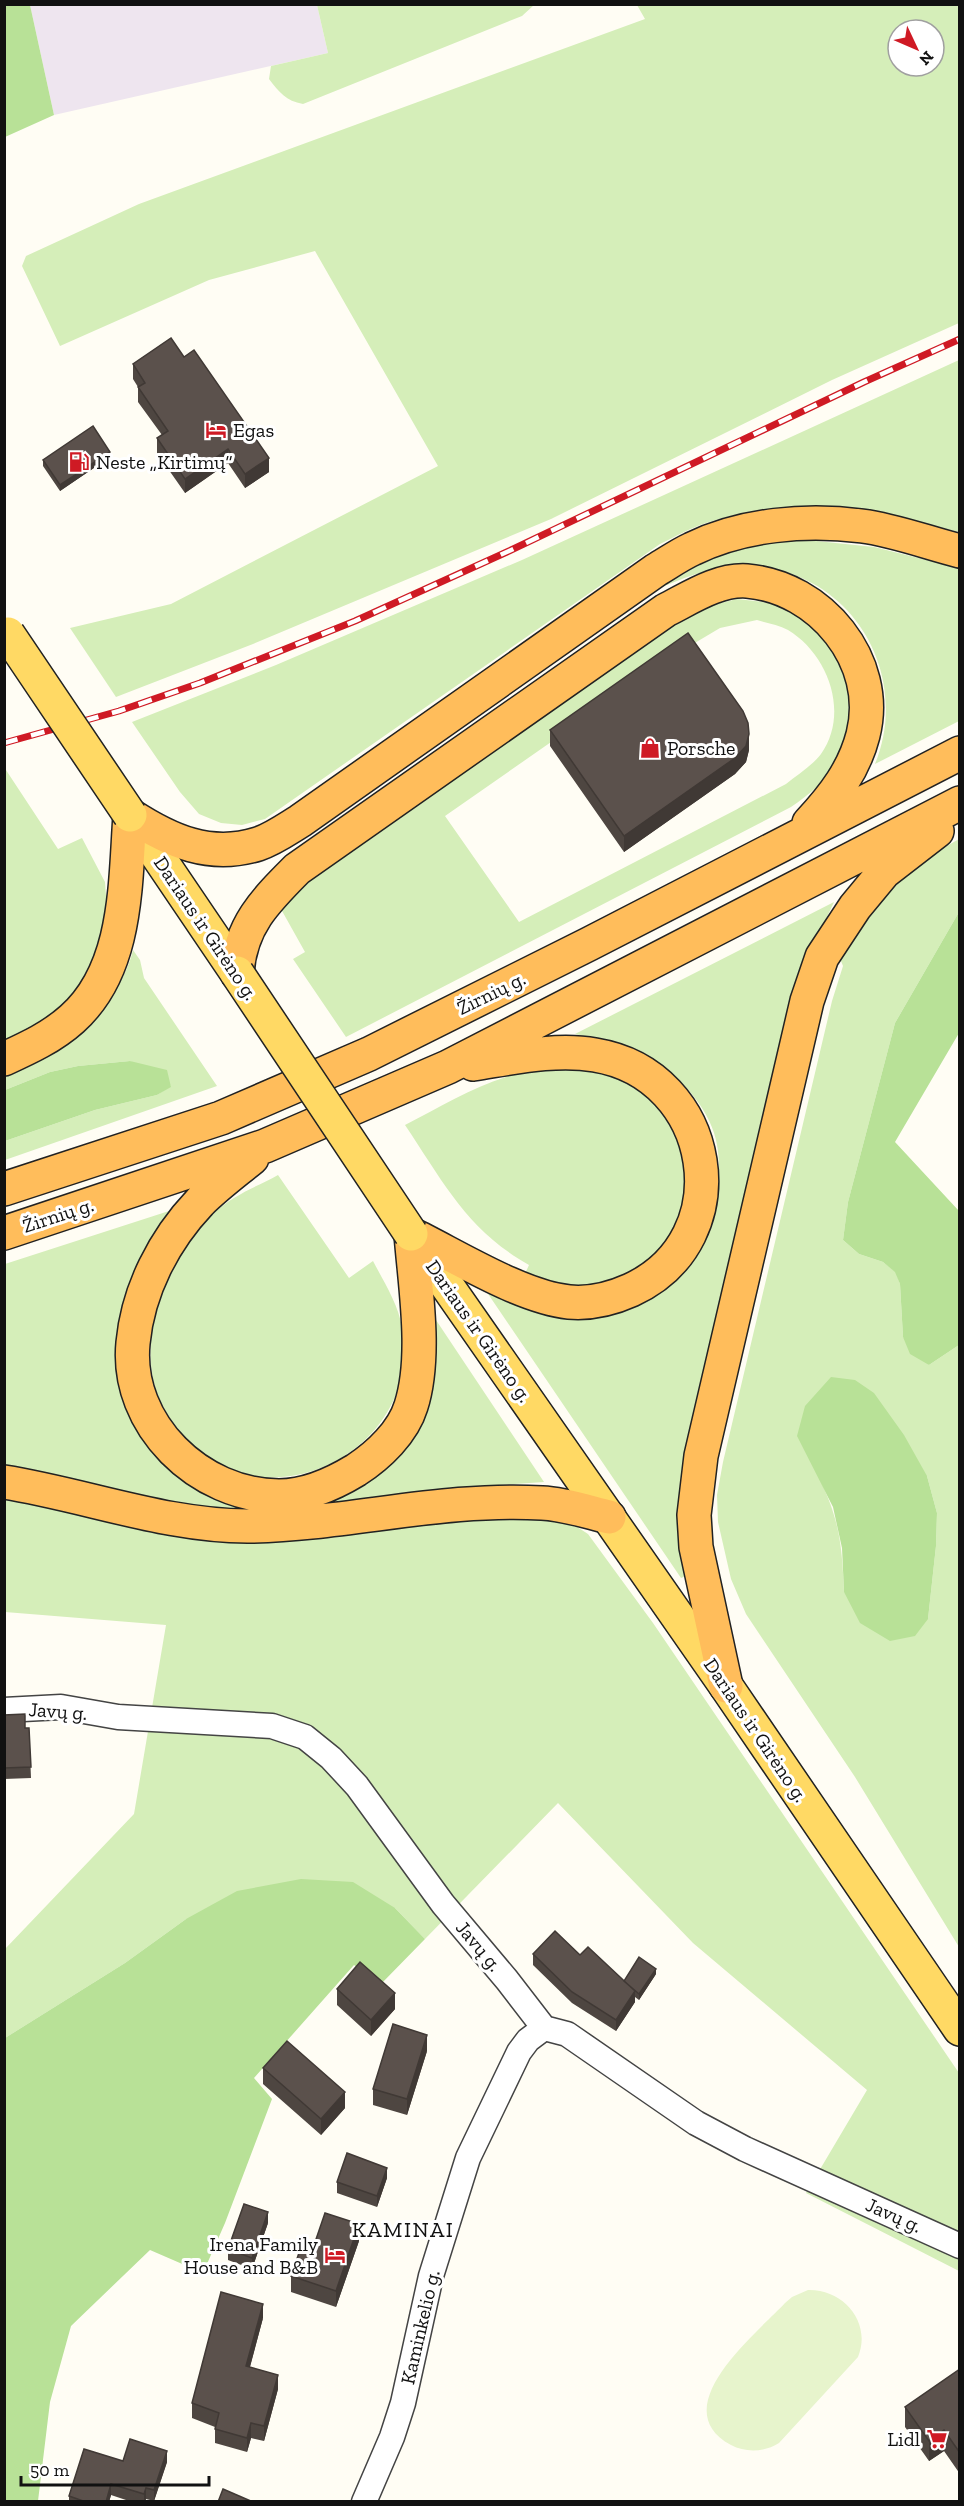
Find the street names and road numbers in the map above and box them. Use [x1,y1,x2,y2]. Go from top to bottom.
street label: Dariaus ir Girėno g. [149,851,263,1005]
street label: Žirnių g. [453,966,529,1020]
street label: Žirnių g. [19,1192,97,1238]
street label: Dariaus ir Girėno g. [421,1255,537,1407]
street label: Dariaus ir Girėno g. [699,1653,813,1807]
street label: Javų g. [28,1697,88,1725]
street label: Javų g. [451,1916,507,1976]
street label: Javų g. [862,2192,926,2238]
street label: Kaminkelio g. [395,2267,445,2387]

